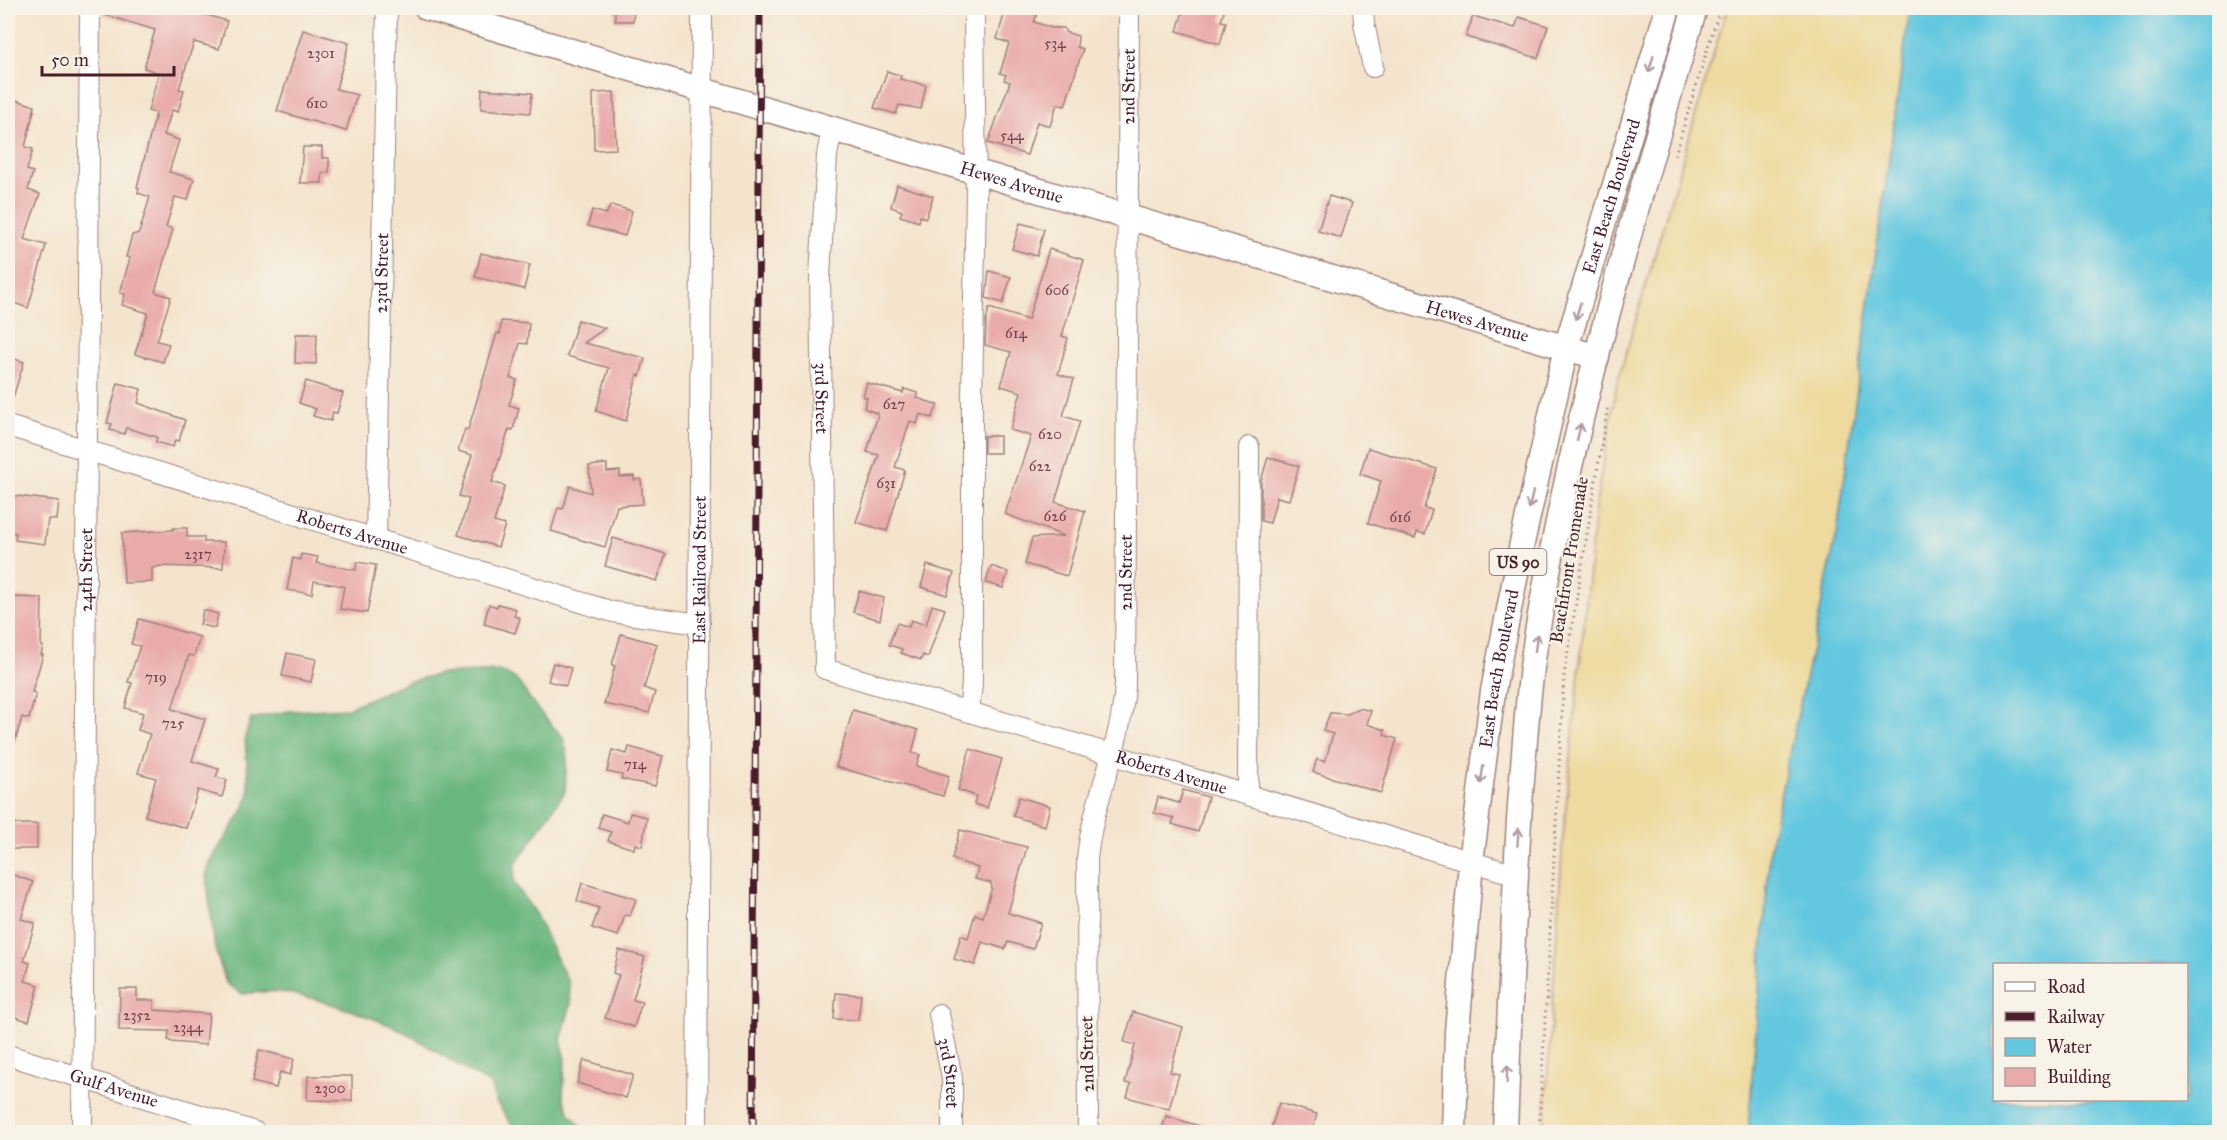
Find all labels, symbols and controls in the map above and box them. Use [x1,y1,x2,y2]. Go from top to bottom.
house number: 534 [1044,34,1066,52]
scale bar [42,39,174,77]
house number: 2301 [307,44,335,62]
street label: 2nd Street [1117,48,1140,125]
text: 50 m [51,49,89,71]
one-way arrow [1645,54,1656,73]
house number: 610 [306,94,328,112]
street label: East Beach Boulevard [1578,116,1645,277]
house number: 544 [1000,126,1024,144]
street label: Hewes Avenue [957,157,1066,208]
street label: 23rd Street [370,232,393,314]
house number: 606 [1045,281,1070,299]
street label: Hewes Avenue [1423,296,1531,347]
one-way arrow [1572,301,1583,320]
house number: 614 [1005,324,1028,342]
street label: 3rd Street [810,362,833,435]
house number: 627 [883,395,905,413]
one-way arrow [1574,422,1586,441]
house number: 620 [1038,425,1062,443]
house number: 622 [1029,457,1052,475]
house number: 631 [876,474,896,492]
street label: Beachfront Promenade [1545,475,1593,645]
one-way arrow [1525,490,1537,509]
street label: East Railroad Street [688,495,711,644]
street label: Roberts Avenue [294,504,411,559]
house number: 626 [1044,507,1068,525]
house number: 616 [1389,508,1412,526]
street label: 24th Street [75,527,97,612]
street label: 2nd Street [1114,534,1137,611]
house number: 2317 [184,545,212,563]
road number: US 90 [1490,549,1546,575]
street label: East Beach Boulevard [1475,587,1524,749]
one-way arrow [1531,634,1542,654]
house number: 719 [145,668,167,686]
house number: 725 [162,714,184,732]
street label: Roberts Avenue [1113,745,1230,799]
house number: 714 [624,755,647,773]
one-way arrow [1477,764,1488,784]
one-way arrow [1513,828,1524,848]
legend [1993,963,2188,1101]
text: Road [2047,976,2085,998]
house number: 2352 [123,1006,151,1024]
text: Railway [2047,1006,2105,1028]
street label: 2nd Street [1075,1015,1099,1092]
house number: 2344 [173,1018,204,1036]
street label: 3rd Street [933,1036,963,1109]
text: Water [2047,1036,2092,1058]
street label: Gulf Avenue [67,1064,161,1112]
one-way arrow [1502,1065,1513,1085]
text: Building [2047,1066,2111,1089]
house number: 2300 [315,1079,345,1097]

